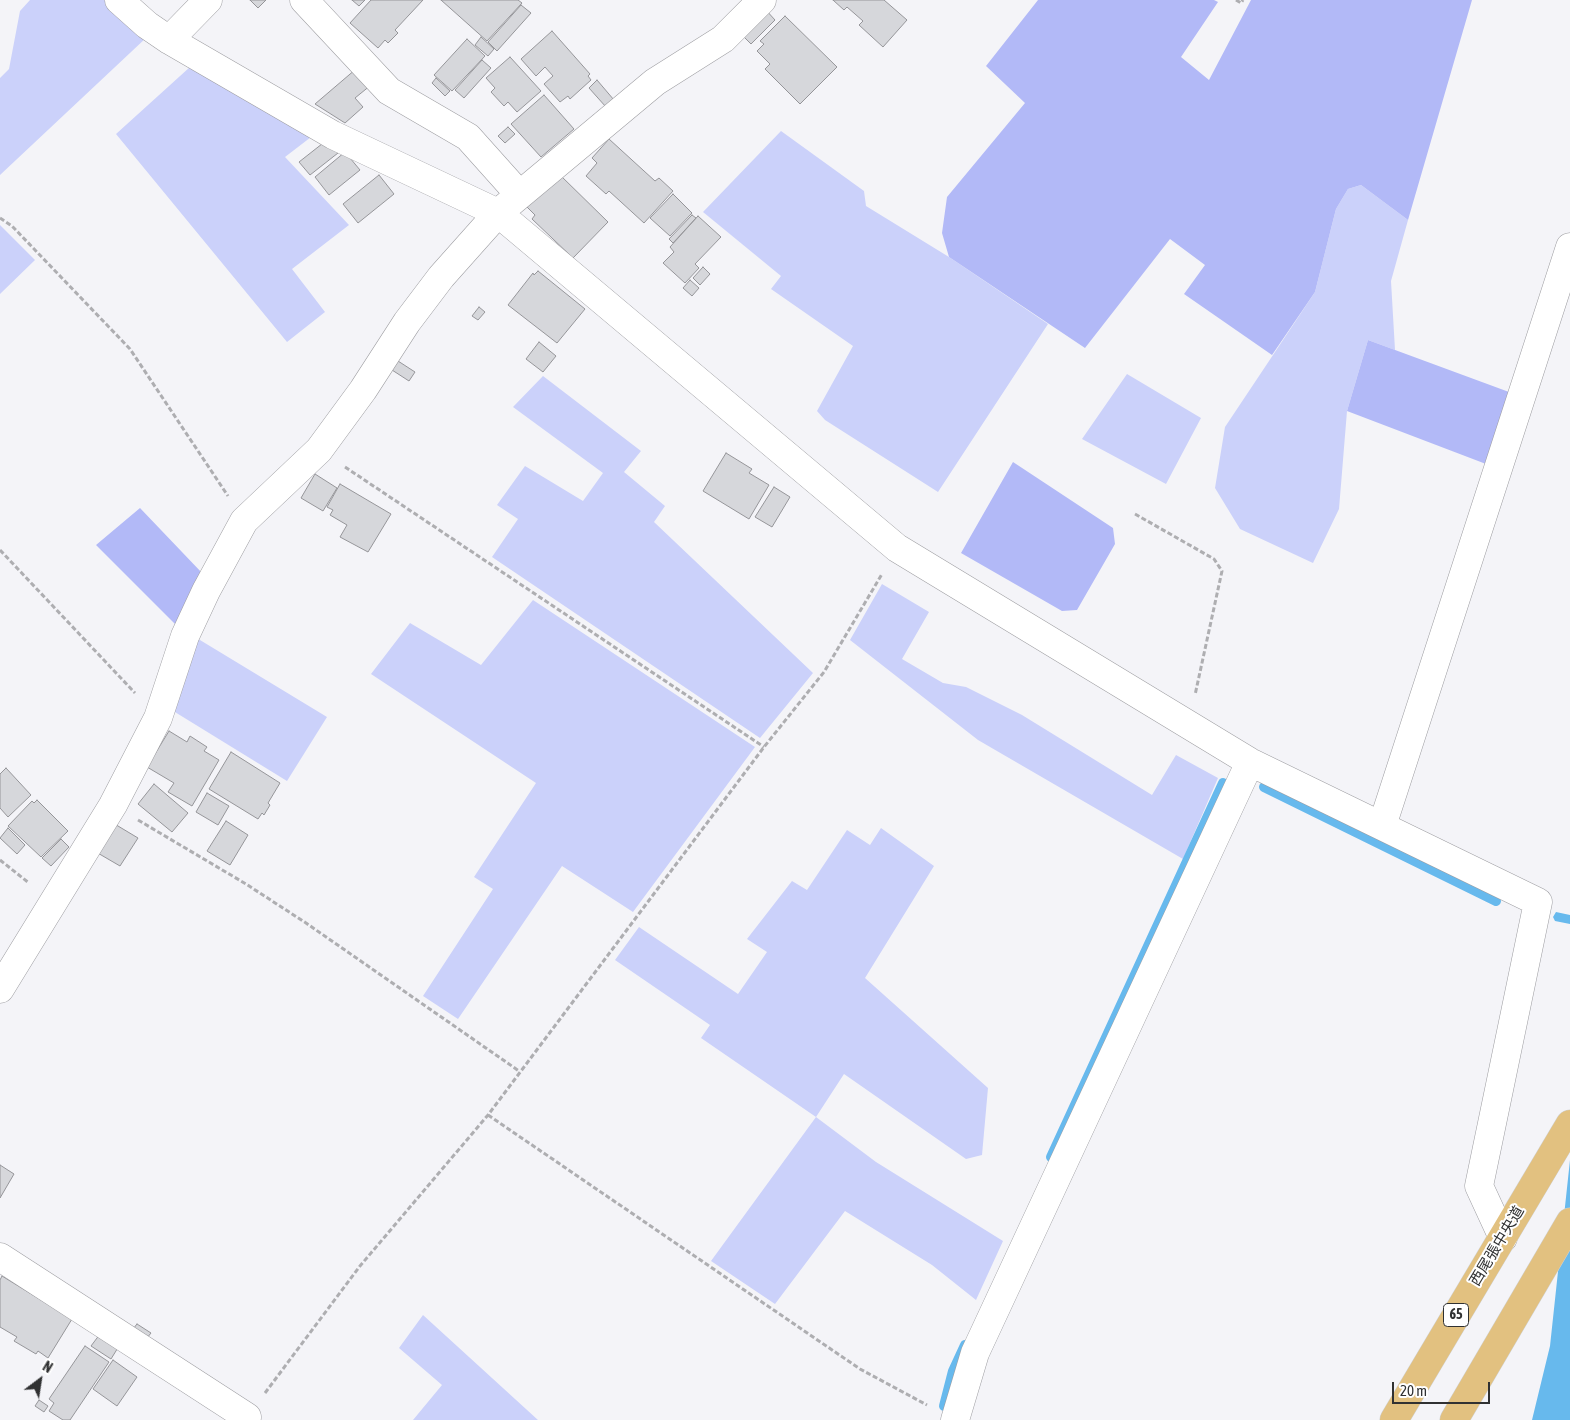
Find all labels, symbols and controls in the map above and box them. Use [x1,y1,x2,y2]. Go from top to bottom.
street label: 西尾張中央道 [1466,1203,1528,1289]
road number: 65 [1444,1304,1468,1326]
north arrow [15,1355,65,1405]
text: N [40,1358,55,1376]
scale bar [1395,1372,1492,1404]
text: 20 m [1400,1382,1427,1399]

